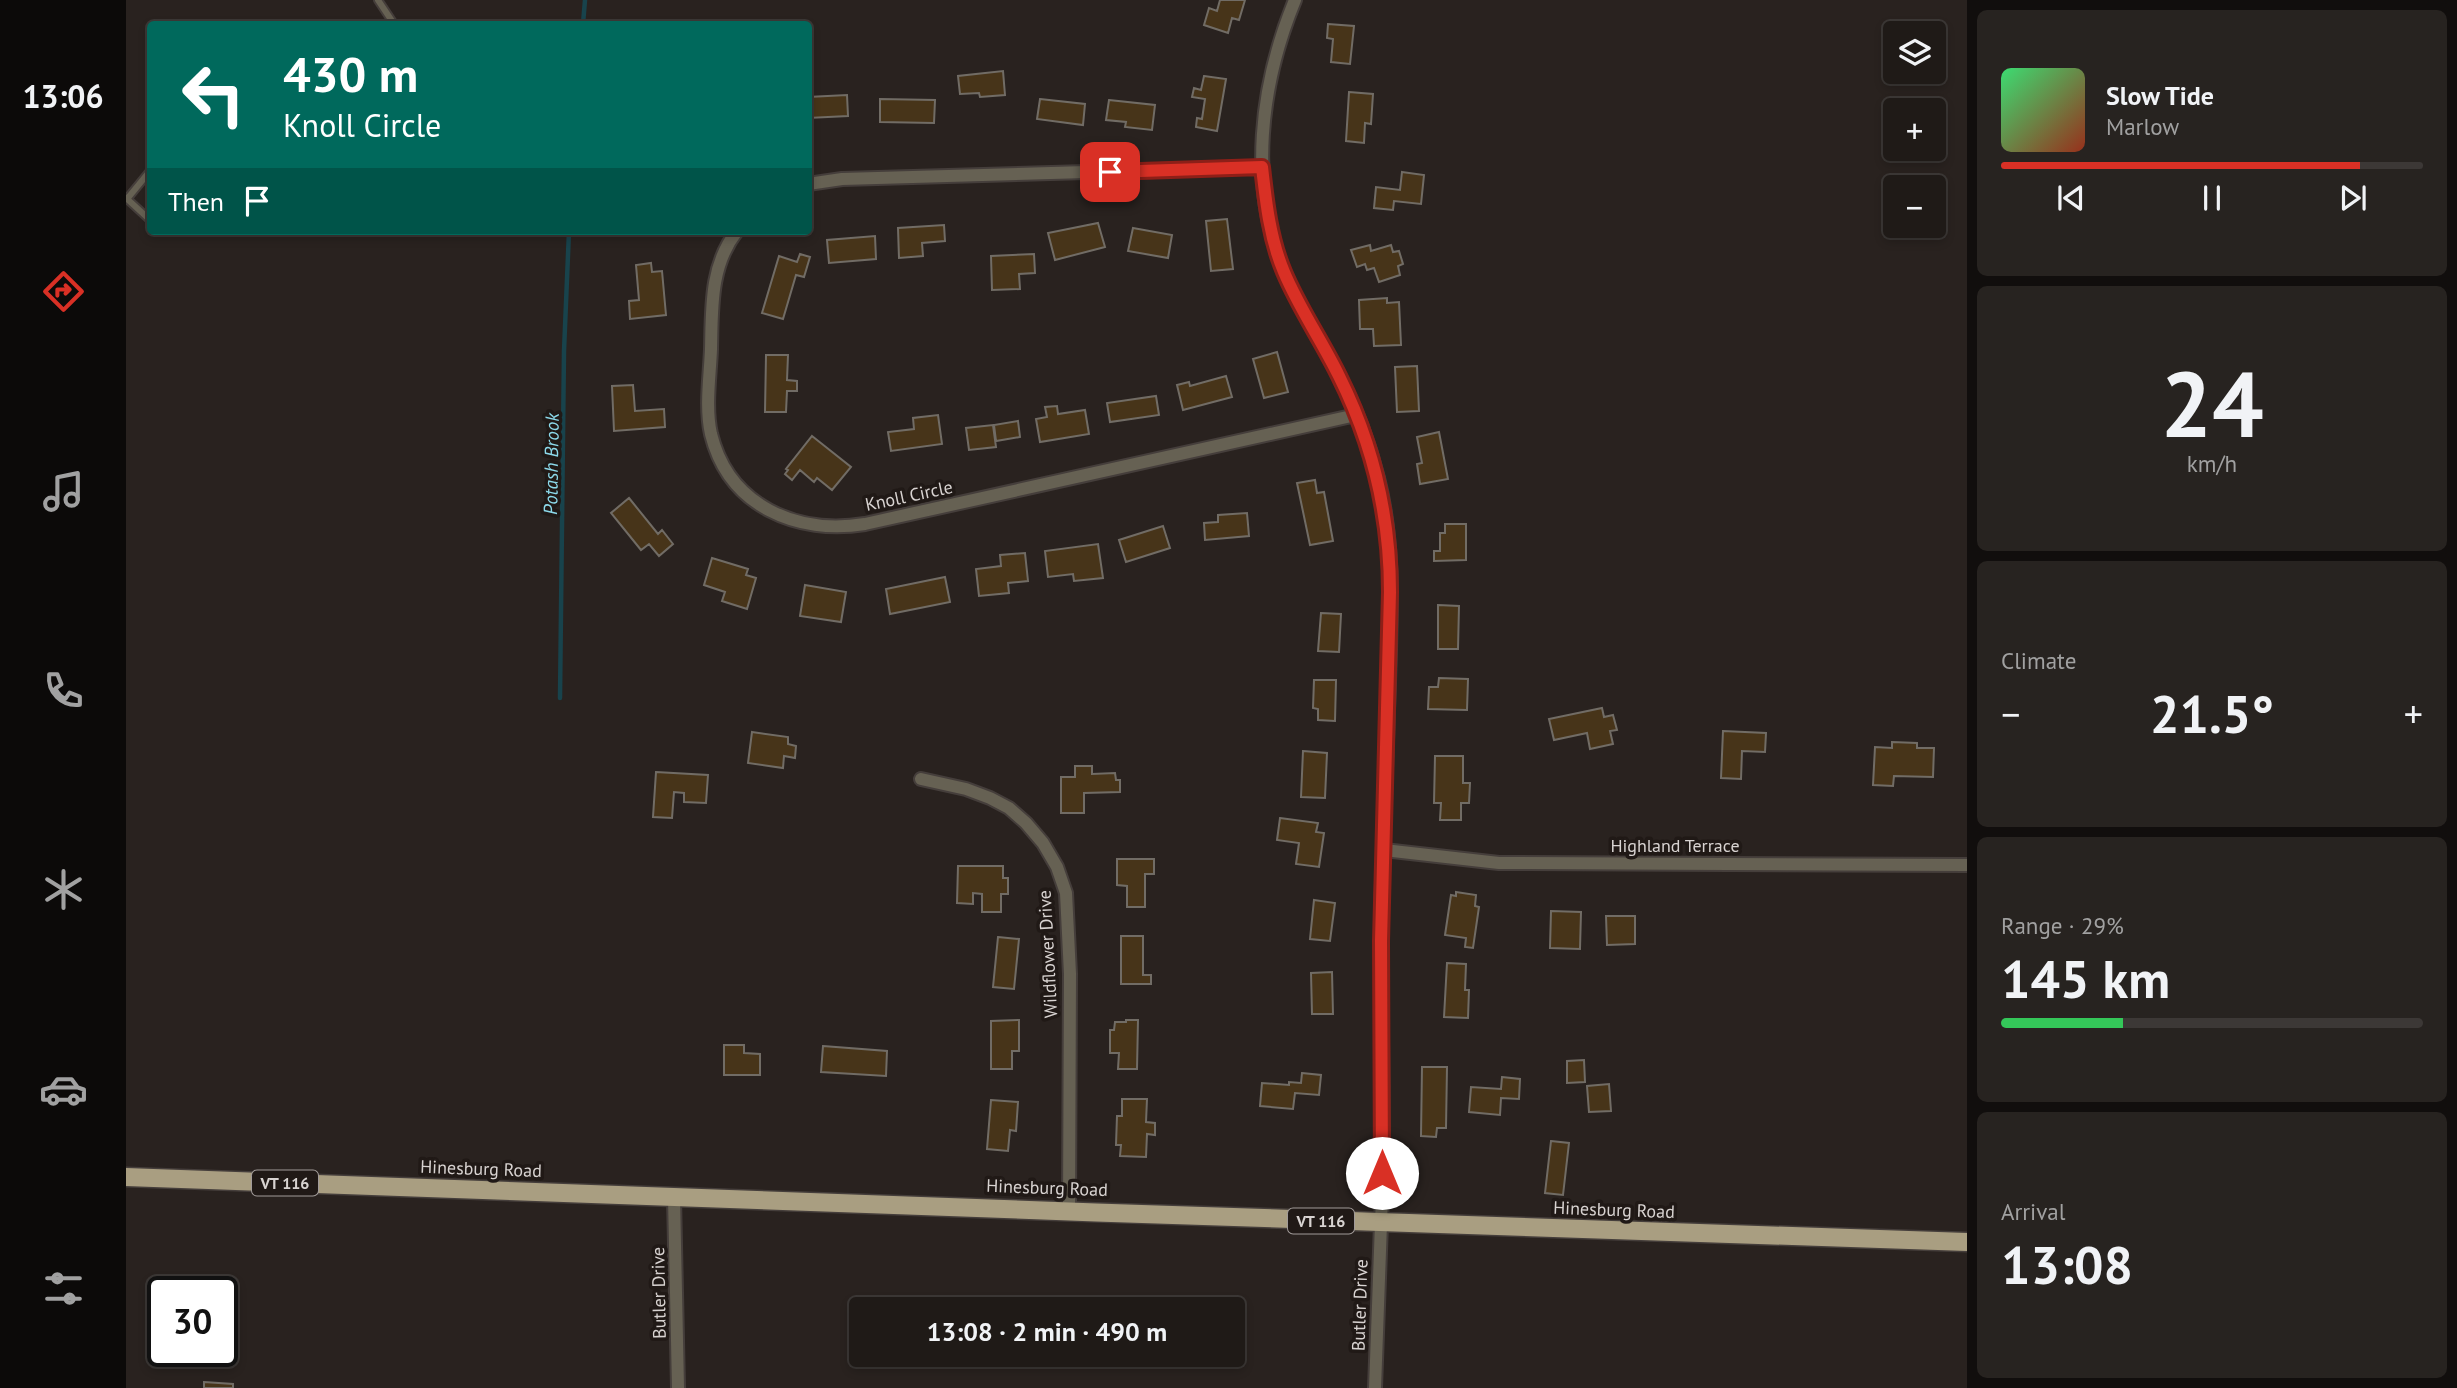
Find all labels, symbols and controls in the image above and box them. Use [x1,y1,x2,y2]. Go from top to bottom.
map controls [1883,21,1946,238]
button: layers [1883,21,1946,84]
text: 430 m [283,42,418,106]
icon: left [168,49,259,140]
text: 13:06 [22,75,104,117]
text: Slow Tide [2106,79,2214,112]
button: + [1883,98,1946,161]
text: Knoll Circle [283,104,441,146]
text: Marlow [2106,112,2179,141]
pin [1080,142,1140,202]
icon: arrive [1091,153,1129,191]
button: − [1883,175,1946,238]
icon: previous [2052,179,2090,217]
icon: pause [2193,179,2231,217]
icon: next [2334,179,2372,217]
icon: arrive [238,182,276,220]
text: Then [168,185,224,218]
icon: directions [39,267,88,316]
text: 24 [2160,344,2264,462]
water label: Potash Brook [538,411,564,515]
text: km/h [2187,449,2237,478]
icon: music [39,467,88,516]
street label: Knoll Circle [863,475,955,516]
text: Climate [2001,646,2076,675]
icon: phone [39,666,88,715]
text: 21.5° [2150,680,2274,747]
text: − [2001,689,2020,738]
text: + [2404,689,2423,738]
street label: Highland Terrace [1610,834,1740,857]
icon: climate [39,865,88,914]
street label: Wildflower Drive [1033,889,1062,1019]
text: Range · 29% [2001,911,2124,940]
text: 145 km [2001,945,2170,1012]
icon: car [39,1065,88,1114]
position arrow [1345,1136,1419,1210]
street label: Hinesburg Road [420,1155,542,1182]
road number: VT 116 [252,1170,318,1196]
street label: Hinesburg Road [986,1174,1108,1201]
street label: Hinesburg Road [1553,1196,1675,1223]
text: Arrival [2001,1197,2065,1226]
road number: VT 116 [1288,1208,1354,1233]
text: 13:08 [2001,1231,2133,1298]
street label: Butler Drive [646,1247,671,1339]
street label: Butler Drive [1346,1259,1373,1351]
icon: filters [39,1264,88,1313]
speed limit sign: 30 [147,1276,238,1367]
text: 13:08 · 2 min · 490 m [927,1315,1167,1348]

